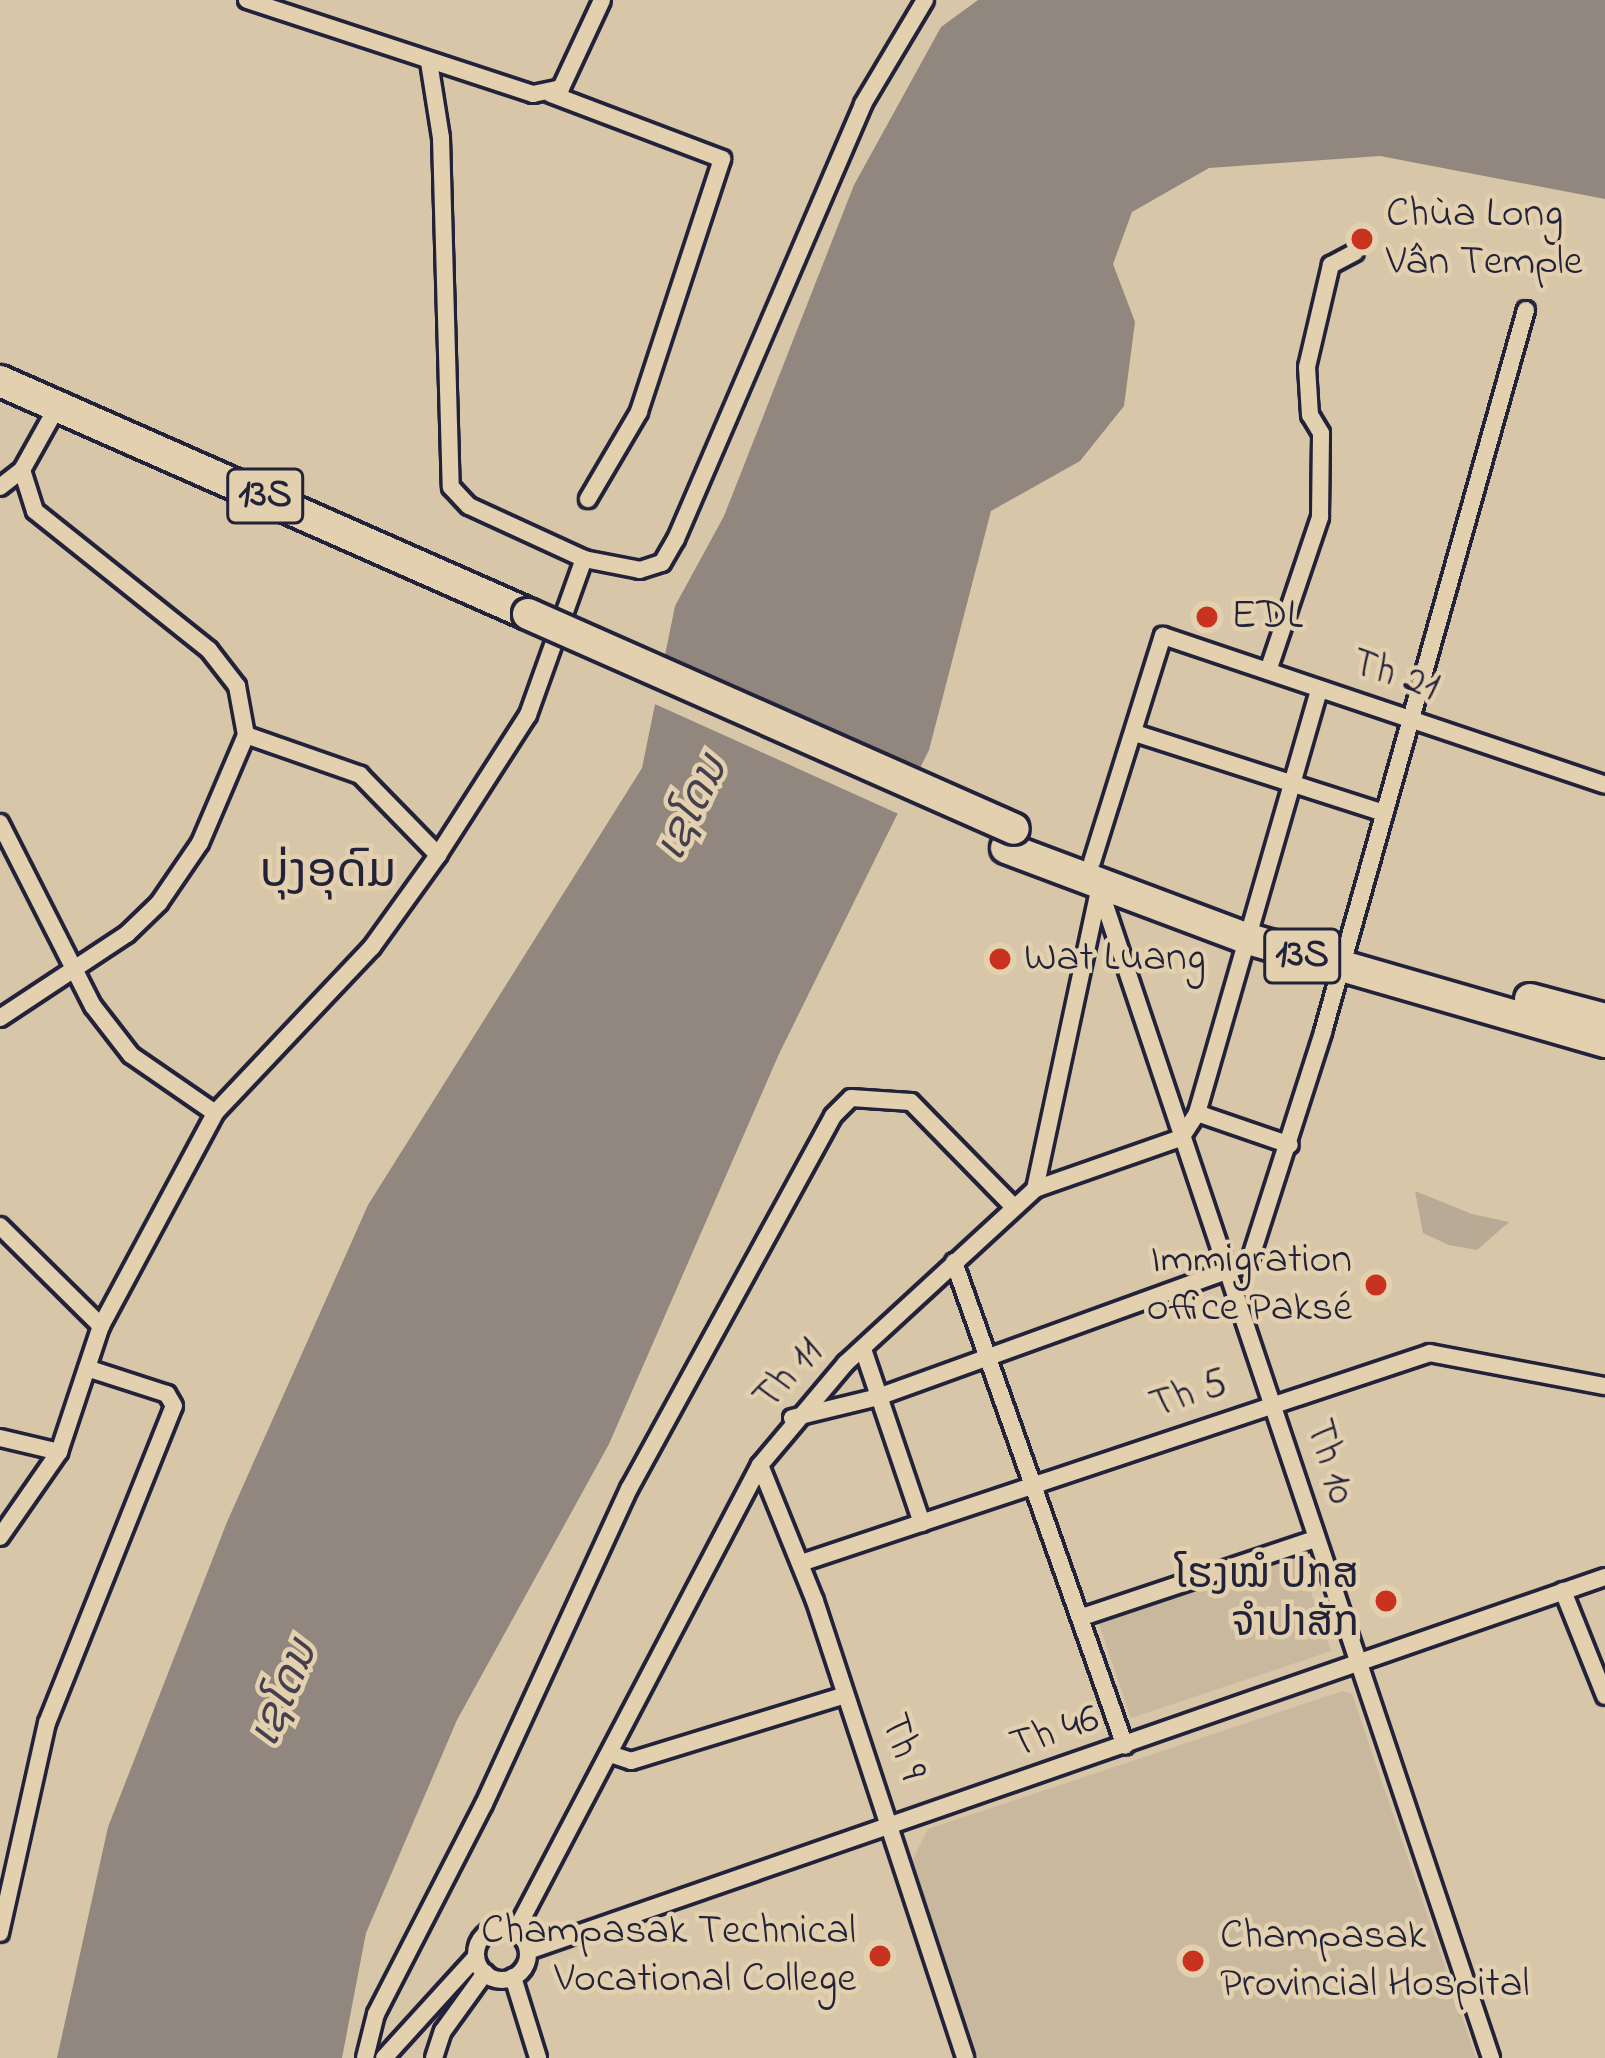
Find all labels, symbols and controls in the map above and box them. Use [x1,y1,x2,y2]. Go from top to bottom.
place label: Chùa Long Vân Temple [1386,190,1583,288]
marker: Chùa Long Vân Temple [1349,226,1375,252]
road number: 13S [226,463,304,529]
place label: EDL [1231,592,1303,642]
marker: EDL [1194,604,1220,630]
street label: Th 21 [1345,638,1445,714]
water label: ເຊໂດນ [646,748,742,870]
district label: ບຸ່ງອຸດົມ [260,846,396,904]
road number: 13S [1263,923,1341,989]
place label: Wat Luang [1024,934,1206,984]
marker: Wat Luang [987,946,1013,972]
place label: Immigration office Paksé [1147,1236,1352,1334]
marker: Immigration office Paksé [1363,1272,1389,1298]
street label: Th 11 [743,1328,835,1422]
street label: Th 5 [1144,1358,1234,1432]
street label: Th 10 [1292,1414,1366,1510]
place label: ໂຮງໝໍ ປກສ ຈຳປາສັກ [1176,1552,1359,1650]
marker: ໂຮງໝໍ ປກສ ຈຳປາສັກ [1370,1585,1402,1617]
water label: ເຊໂດນ [240,1633,332,1755]
street label: Th 46 [1004,1694,1106,1772]
street label: Th 9 [867,1707,937,1787]
place label: Champasak Technical Vocational College [481,1907,856,2006]
place label: Champasak Provincial Hospital [1220,1912,1529,2010]
marker: Champasak Technical Vocational College [867,1943,893,1969]
marker: Champasak Provincial Hospital [1177,1945,1209,1977]

